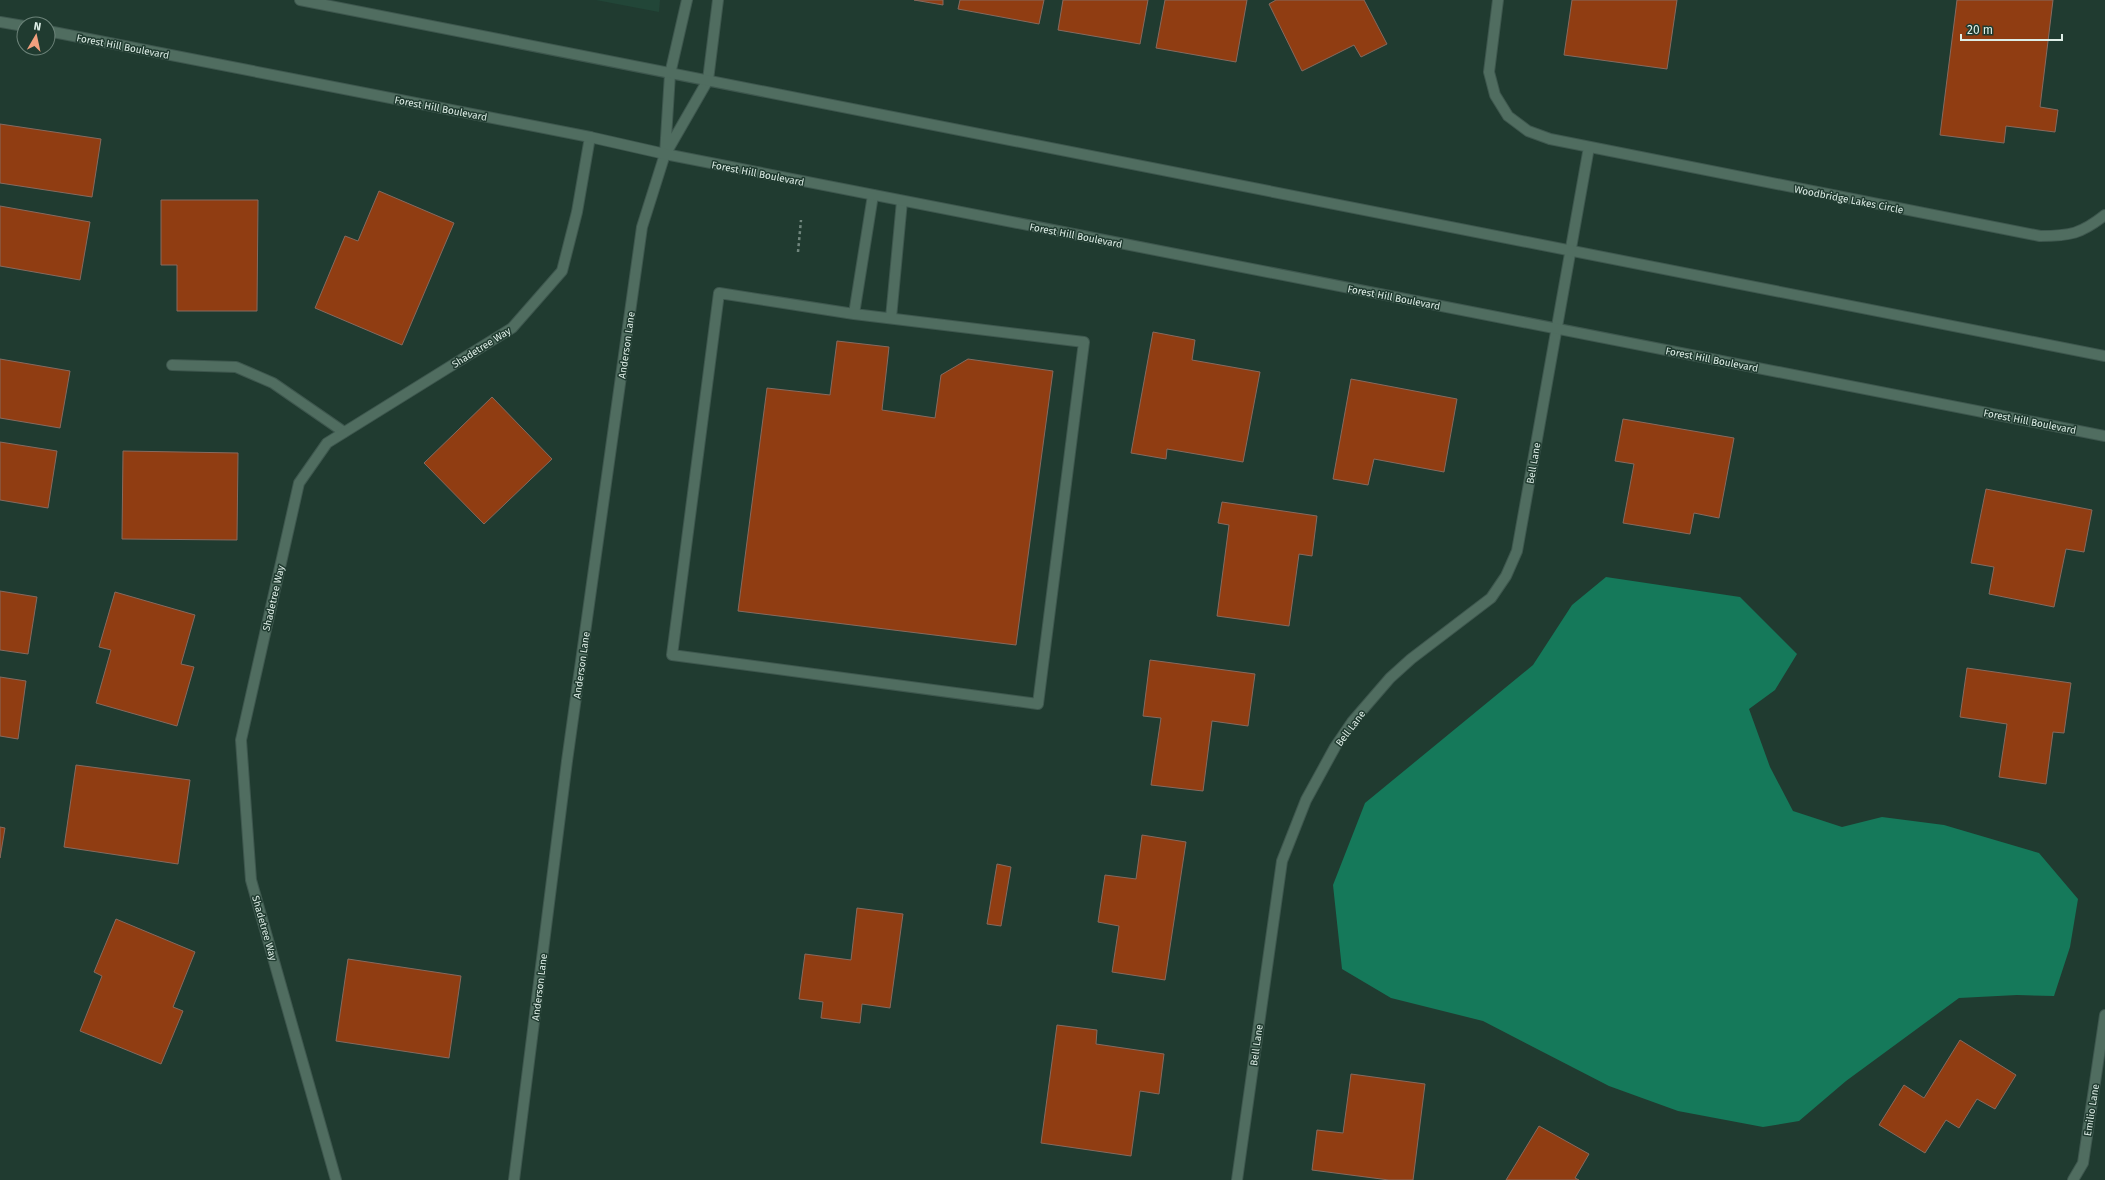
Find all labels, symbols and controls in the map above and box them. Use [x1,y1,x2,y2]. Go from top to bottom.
north arrow [16,16,56,56]
scale bar [1961,16,2062,42]
text: N [33,20,42,34]
text: 20 m [1967,23,1993,37]
street label: Forest Hill Boulevard [75,32,170,62]
street label: Forest Hill Boulevard [393,94,488,124]
street label: Forest Hill Boulevard [710,159,805,189]
street label: Woodbridge Lakes Circle [1793,184,1904,216]
street label: Forest Hill Boulevard [1028,221,1123,251]
street label: Forest Hill Boulevard [1346,283,1441,313]
street label: Anderson Lane [616,311,638,379]
street label: Shadetree Way [450,325,513,371]
street label: Forest Hill Boulevard [1664,345,1759,375]
street label: Forest Hill Boulevard [1982,407,2077,437]
street label: Bell Lane [1524,442,1544,485]
street label: Shadetree Way [261,564,287,632]
street label: Anderson Lane [571,631,593,699]
street label: Bell Lane [1333,708,1368,749]
street label: Shadetree Way [249,894,279,962]
street label: Anderson Lane [530,953,550,1021]
street label: Bell Lane [1248,1024,1266,1067]
street label: Emilio Lane [2082,1083,2102,1137]

